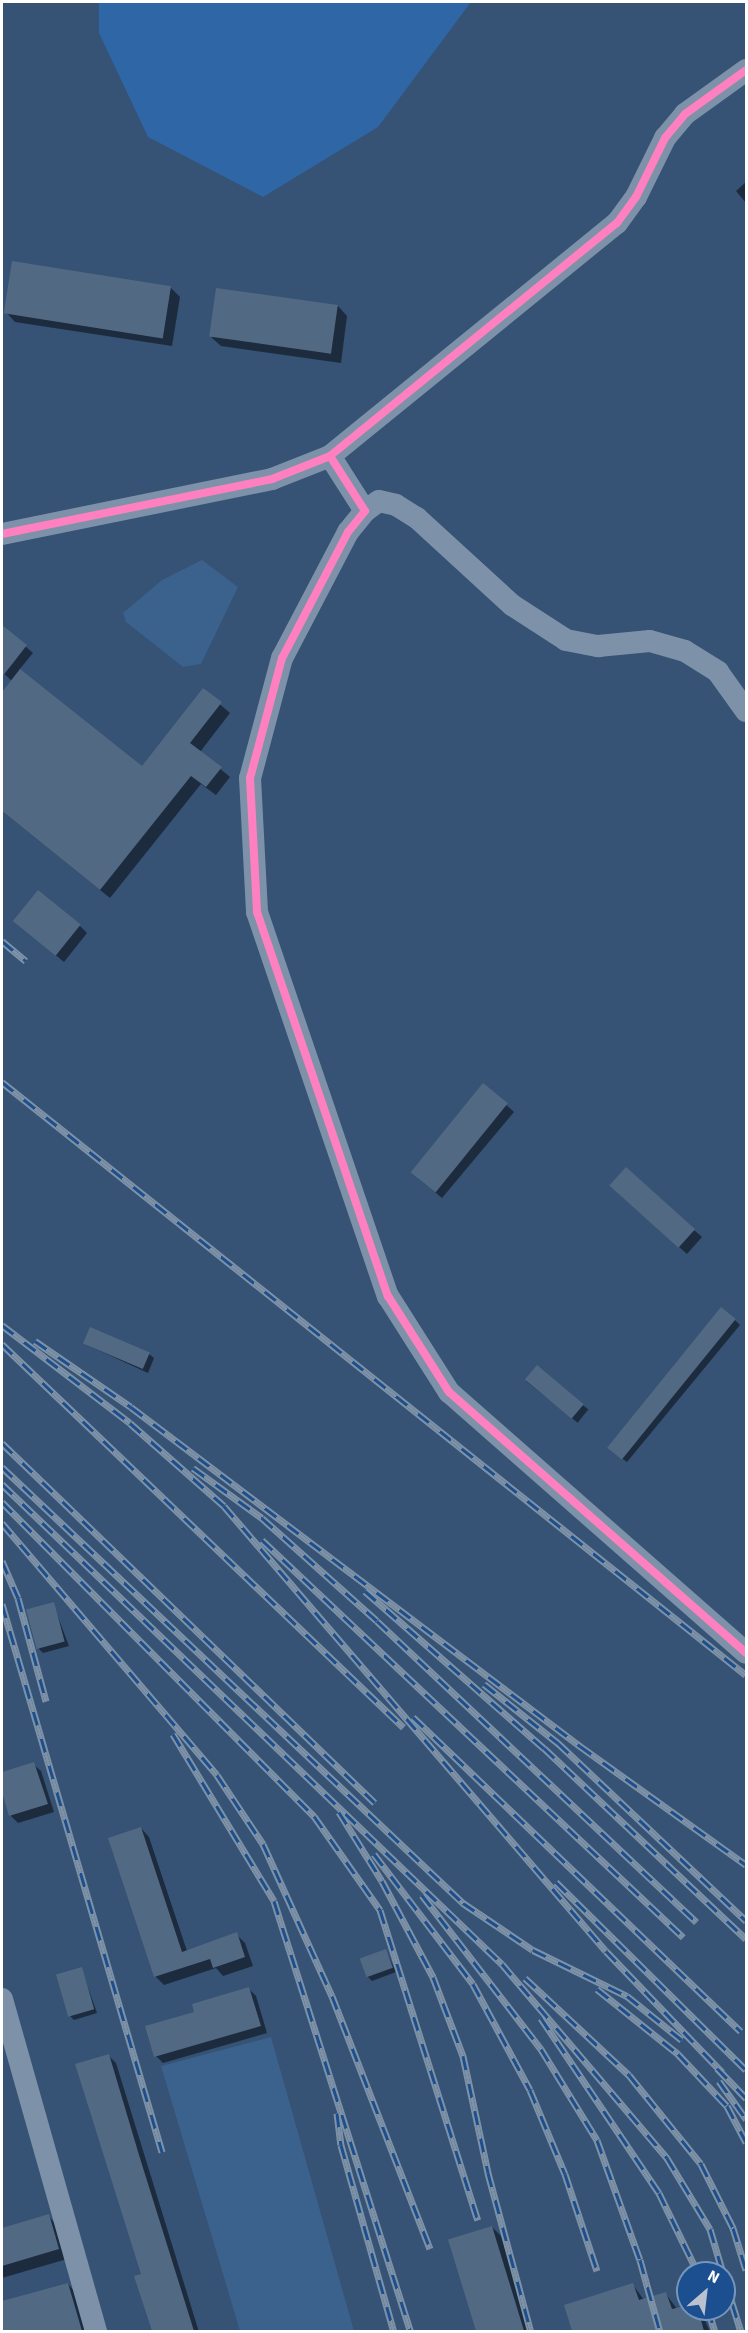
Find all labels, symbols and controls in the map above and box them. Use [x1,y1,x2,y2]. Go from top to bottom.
north arrow [676,2261,736,2321]
text: N [704,2265,723,2289]

